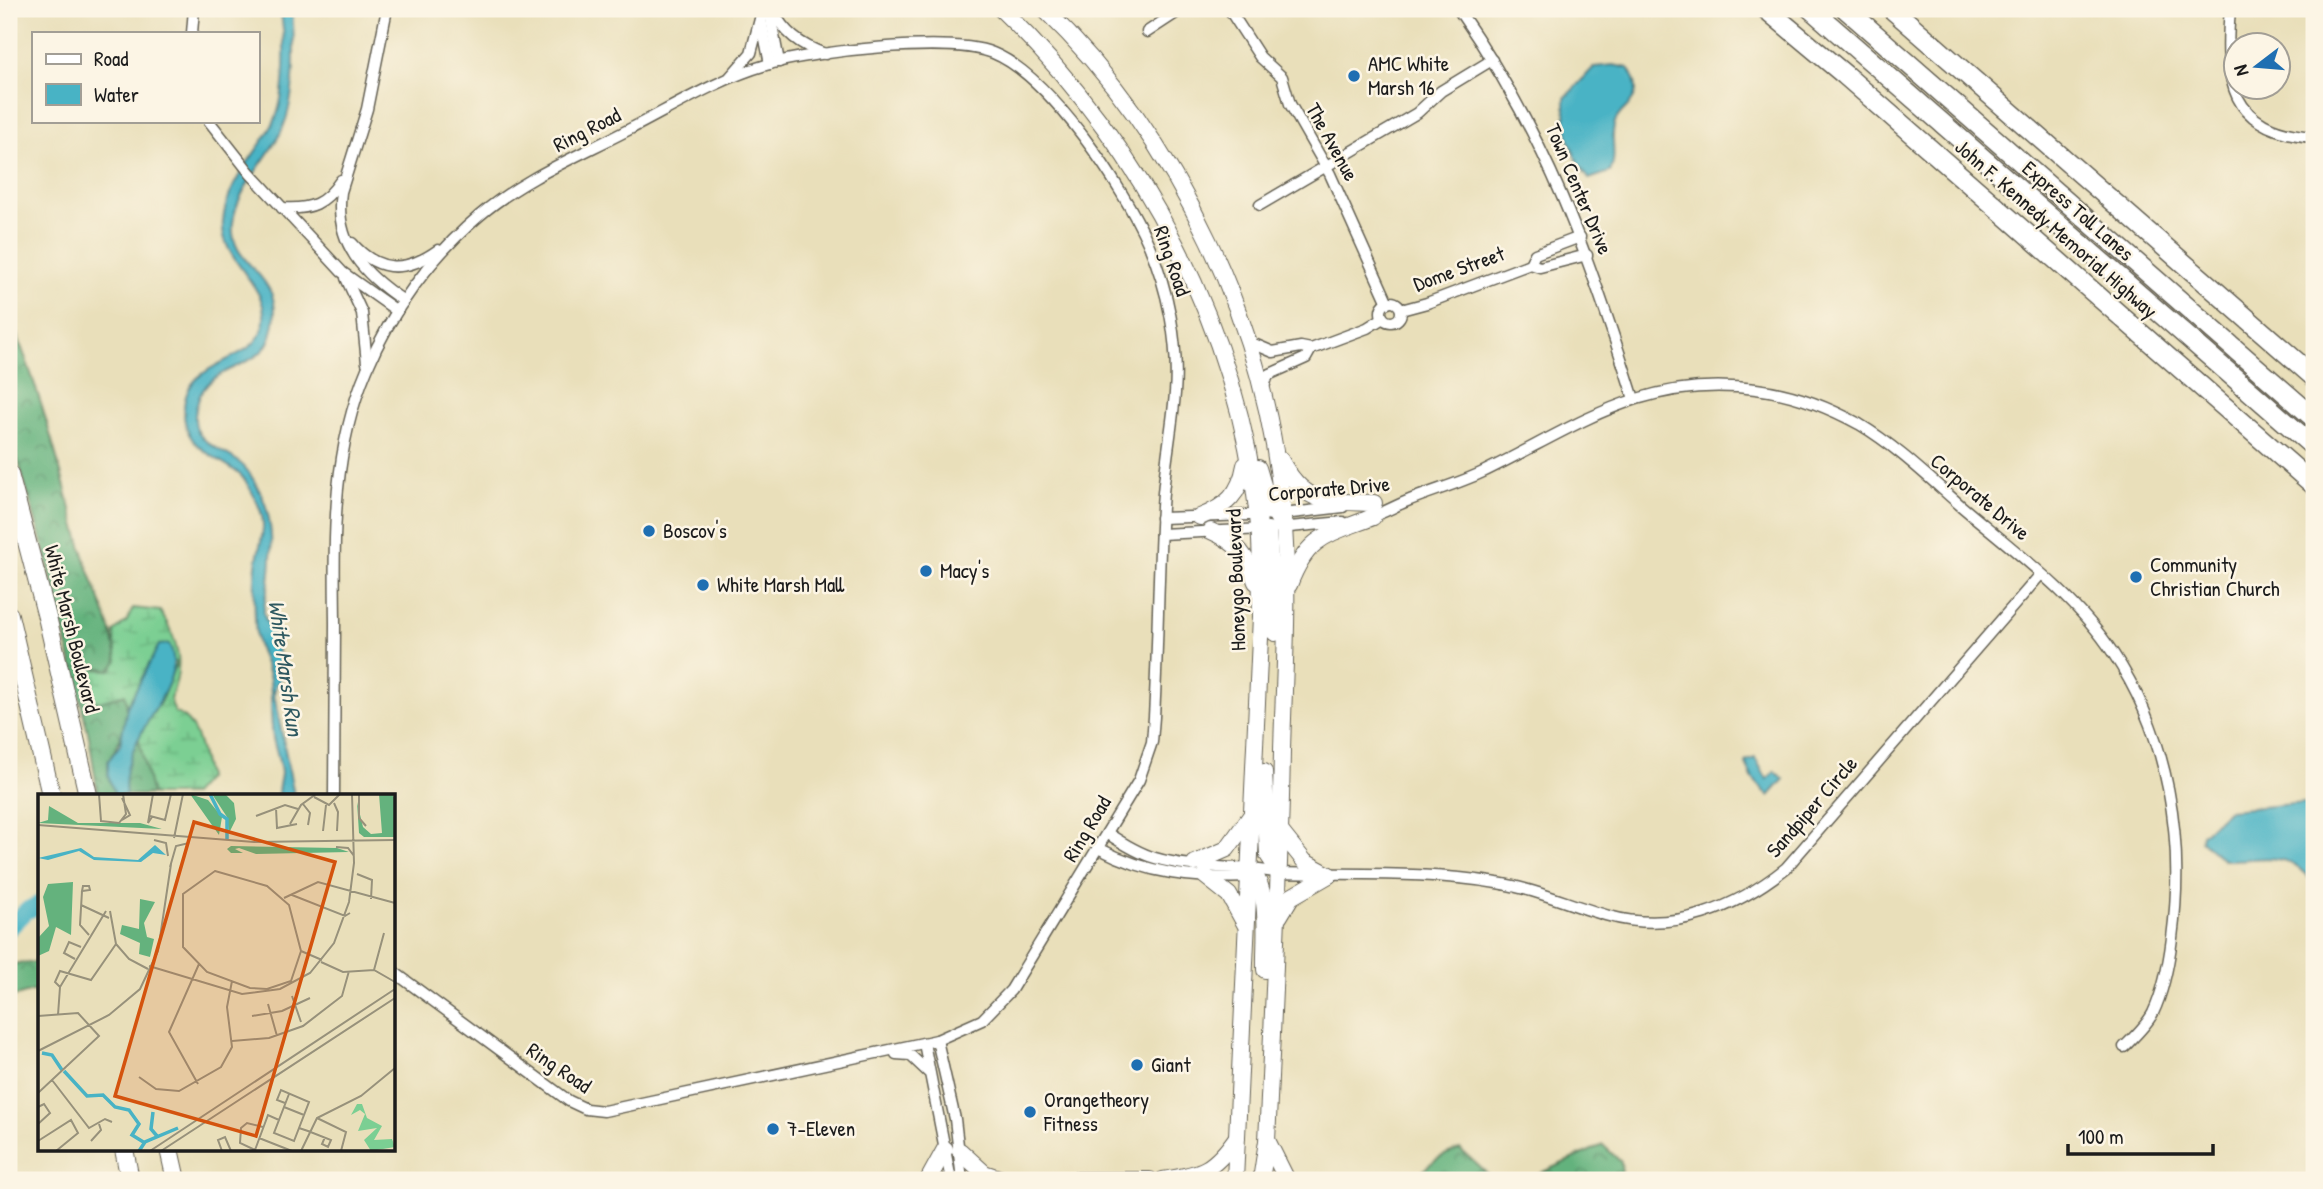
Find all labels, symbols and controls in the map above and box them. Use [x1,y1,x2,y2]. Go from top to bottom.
legend [32,32,259,122]
north arrow [2222,32,2292,102]
text: Road [94,44,128,73]
place label: AMC White Marsh 16 [1368,49,1449,102]
text: N [2227,62,2255,79]
marker: AMC White Marsh 16 [1346,68,1362,84]
text: Water [94,80,139,109]
street label: The Avenue [1299,98,1366,186]
street label: Ring Road [548,100,626,159]
street label: Town Center Drive [1539,119,1620,259]
street label: John F. Kennedy Memorial Highway [1949,132,2164,325]
street label: Express Toll Lanes [2016,154,2140,267]
street label: Ring Road [1147,222,1198,300]
street label: Dome Street [1409,238,1509,298]
street label: Corporate Drive [1924,446,2036,547]
street label: Corporate Drive [1267,469,1391,508]
street label: Honeygo Boulevard [1219,509,1252,651]
place label: Boscov's [663,516,727,545]
marker: Boscov's [641,523,657,539]
street label: White Marsh Boulevard [38,542,107,716]
place label: Community Christian Church [2150,550,2280,603]
place label: Macy's [940,556,989,585]
marker: Macy's [918,563,934,579]
marker: Community Christian Church [2128,569,2144,585]
place label: White Marsh Mall [717,570,845,599]
marker: White Marsh Mall [695,577,711,593]
water label: White Marsh Run [262,598,312,739]
street label: Sandpiper Circle [1759,750,1864,864]
street label: Ring Road [1056,790,1118,867]
inset map [38,794,396,1150]
street label: Ring Road [521,1035,597,1100]
place label: Giant [1151,1050,1192,1079]
marker: Giant [1129,1057,1145,1073]
place label: Orangetheory Fitness [1043,1085,1149,1138]
marker: Orangetheory Fitness [1022,1104,1038,1120]
scale bar [2068,1112,2213,1156]
place label: 7-Eleven [787,1114,855,1143]
marker: 7-Eleven [765,1121,781,1137]
text: 100 m [2078,1122,2124,1151]

